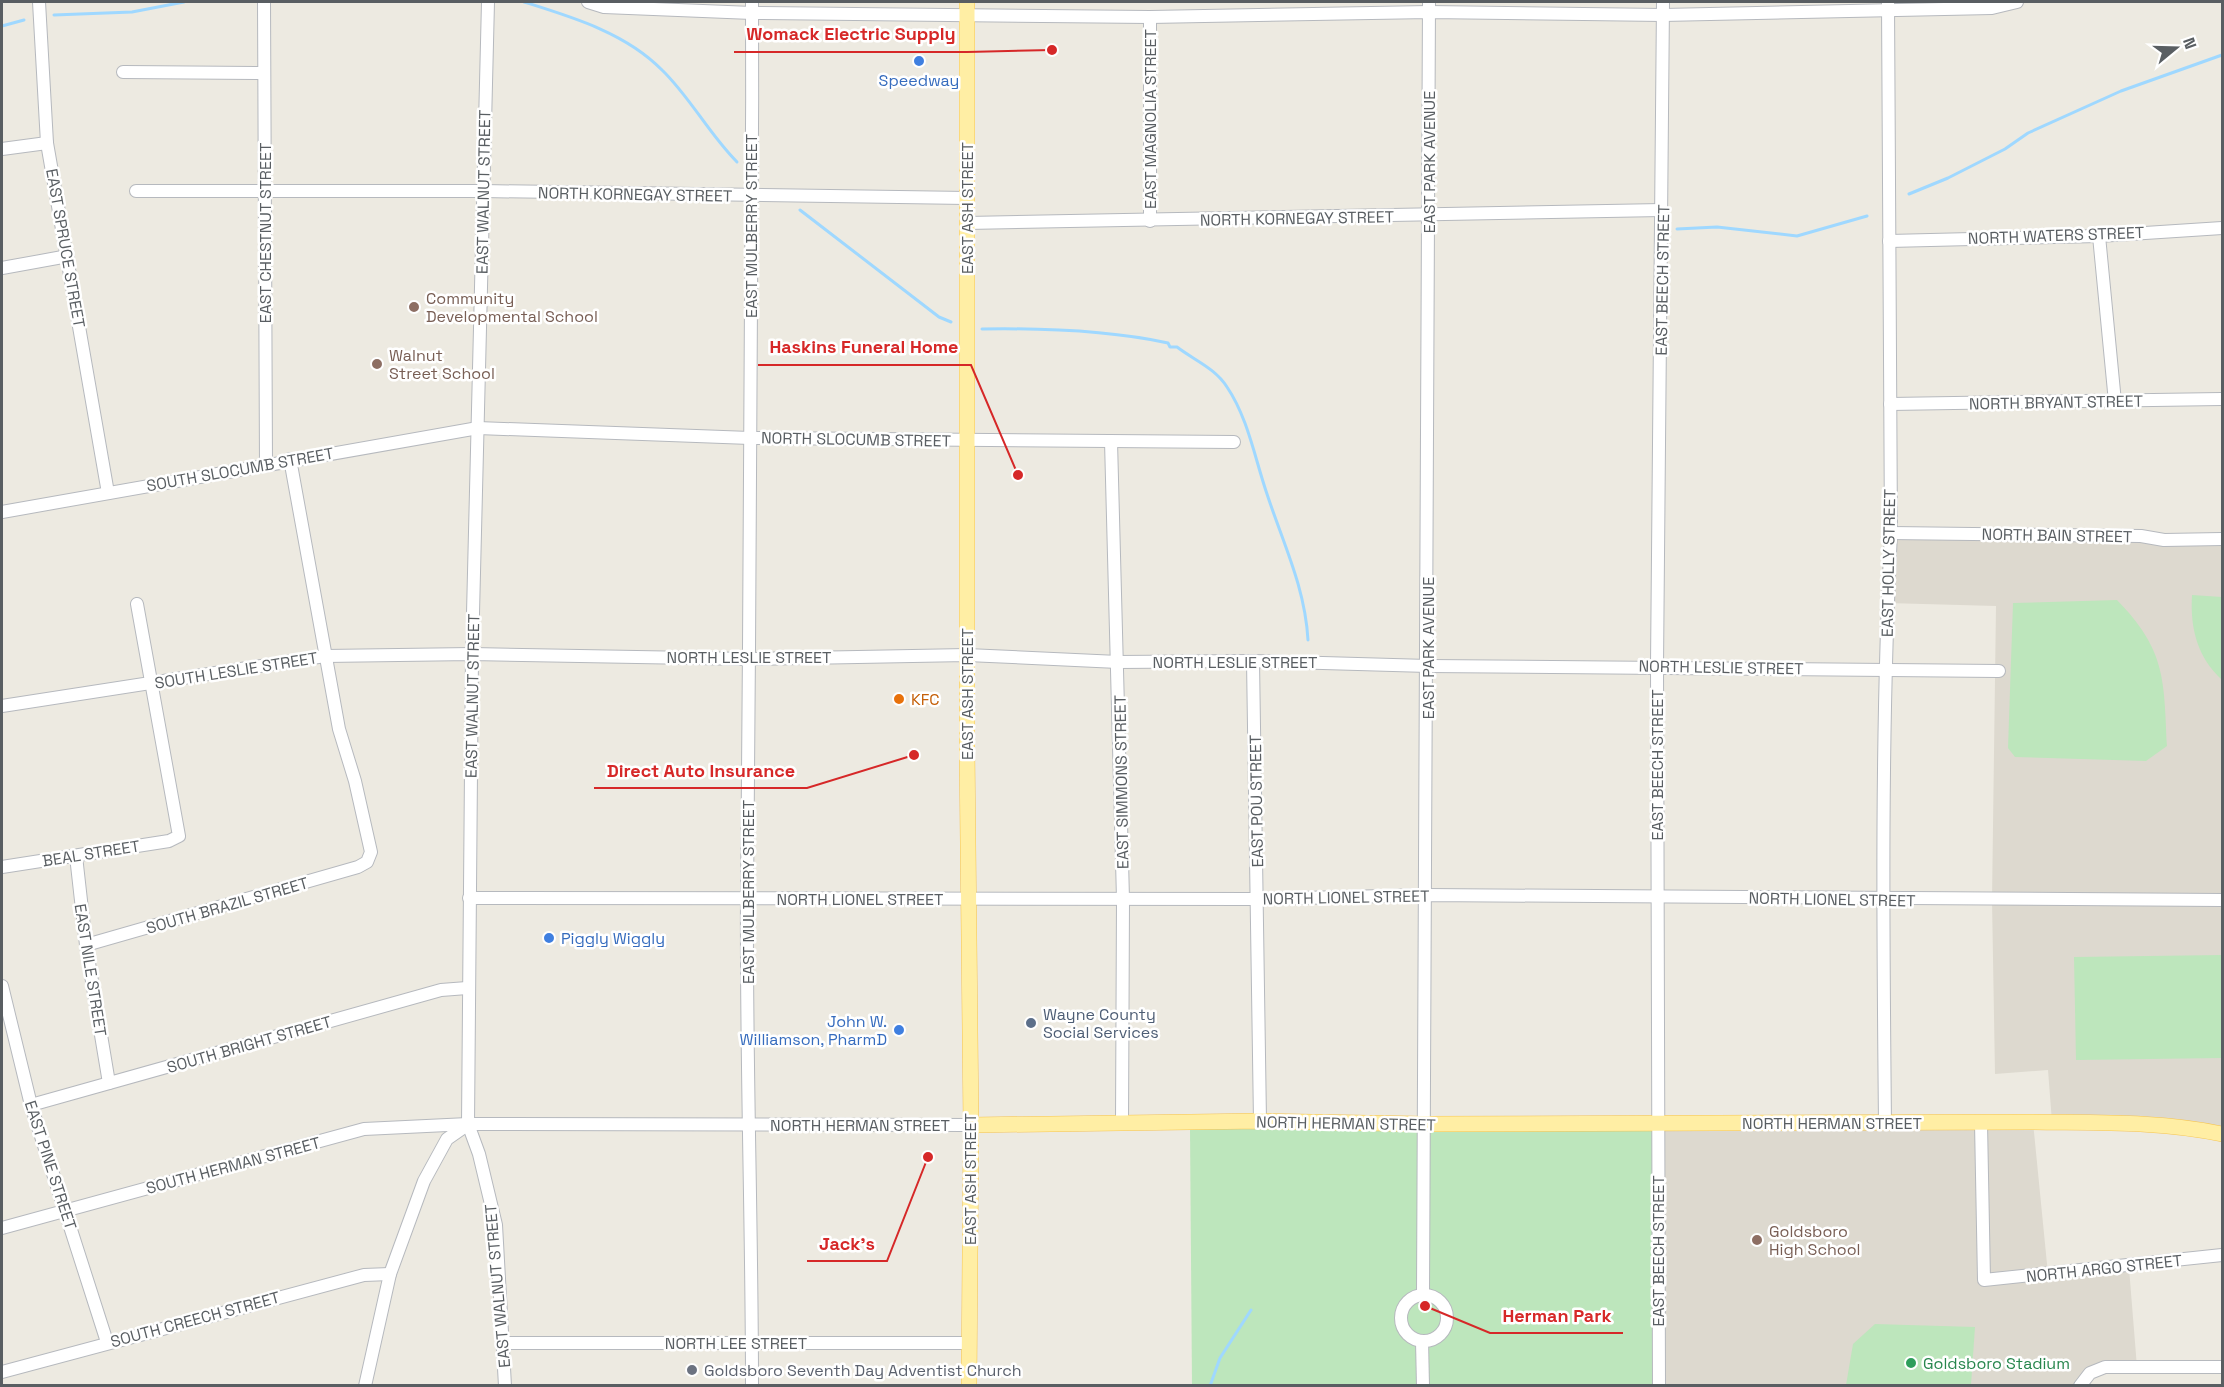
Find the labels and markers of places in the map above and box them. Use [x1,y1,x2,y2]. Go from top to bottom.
callout: Womack Electric Supply [734,16,967,52]
marker: Speedway [912,54,926,68]
place label: Speedway [879,70,959,91]
place label: Community Developmental School [426,288,598,327]
marker: Community Developmental School [407,300,421,314]
callout: Haskins Funeral Home [758,329,971,365]
place label: Walnut Street School [389,345,495,384]
marker: Walnut Street School [370,357,384,371]
place label: KFC [911,689,940,710]
marker: KFC [892,692,906,706]
callout: Direct Auto Insurance [594,752,807,788]
place label: Piggly Wiggly [561,928,665,949]
marker: Piggly Wiggly [542,931,556,945]
place label: Wayne County Social Services [1043,1004,1159,1043]
place label: John W. Williamson, PharmD [740,1011,887,1050]
marker: Wayne County Social Services [1024,1016,1038,1030]
marker: John W. Williamson, PharmD [892,1023,906,1037]
place label: Goldsboro High School [1769,1221,1860,1260]
callout: Jack's [807,1225,887,1261]
marker: Goldsboro High School [1750,1233,1764,1247]
callout: Herman Park [1490,1297,1623,1333]
place label: Goldsboro Stadium [1923,1353,2070,1374]
marker: Goldsboro Stadium [1904,1356,1918,1370]
place label: Goldsboro Seventh Day Adventist Church [704,1360,1022,1381]
marker: Goldsboro Seventh Day Adventist Church [685,1363,699,1377]

